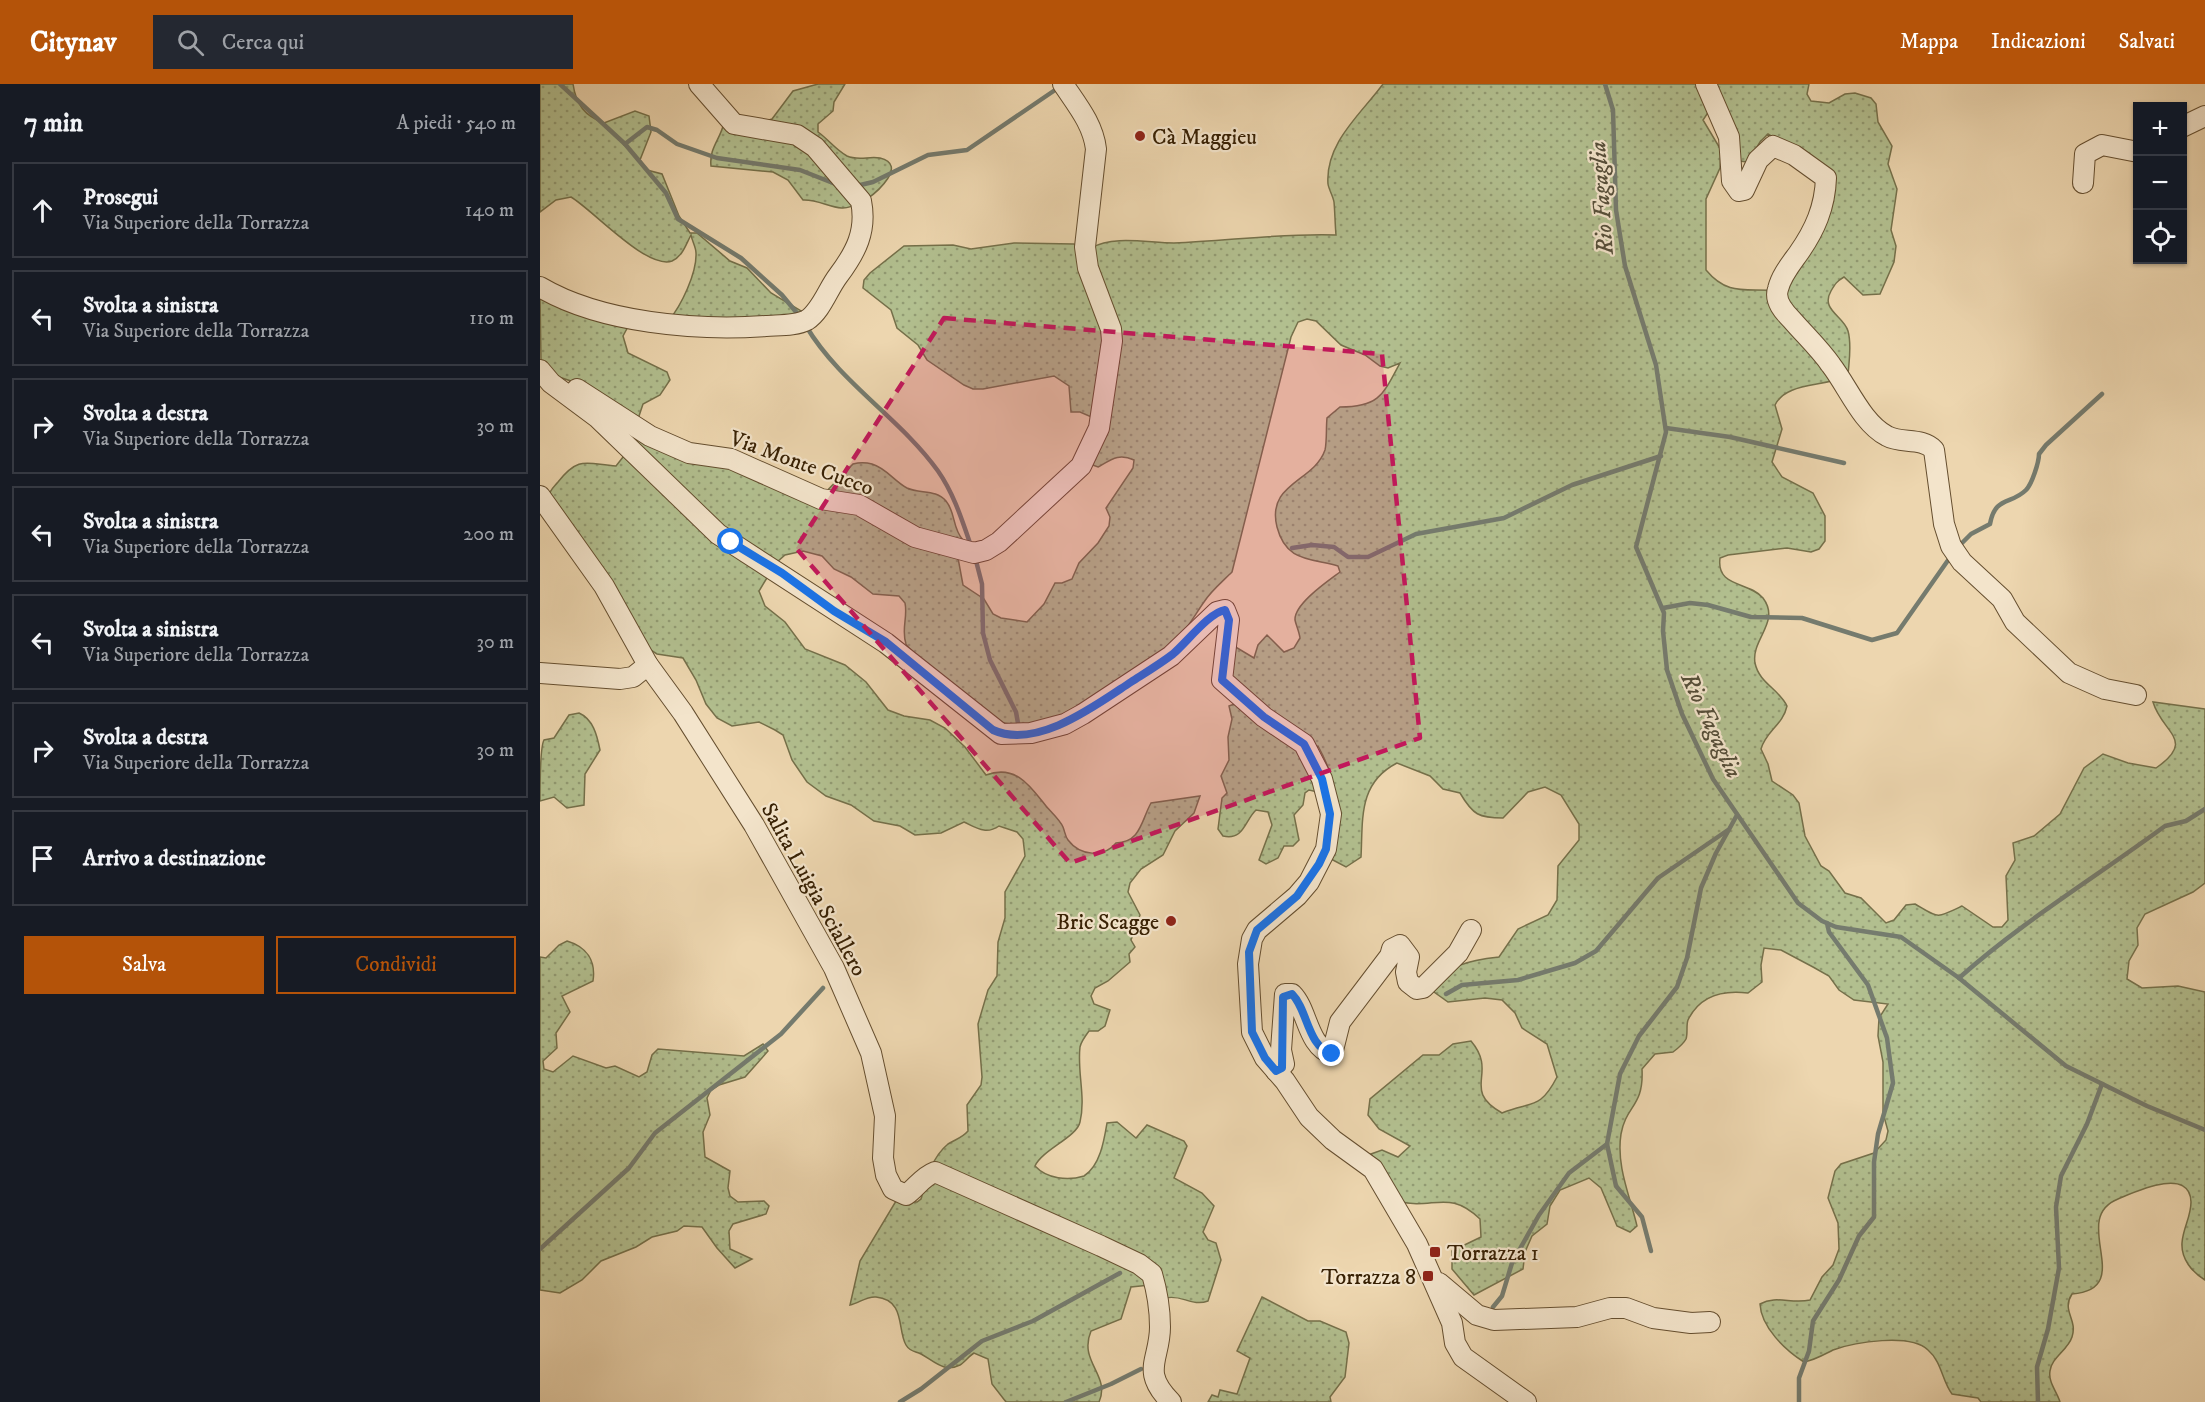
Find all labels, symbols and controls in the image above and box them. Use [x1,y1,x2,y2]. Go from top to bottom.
search box [153,15,573,69]
text: Citynav [30,25,117,60]
icon: search [174,26,207,59]
text: Cerca qui [222,29,304,56]
text: Mappa [1900,29,1958,55]
text: Indicazioni [1991,29,2086,55]
text: Salvati [2119,29,2175,55]
map controls [2133,102,2187,264]
button: + [2133,102,2187,156]
text: 7 min [24,107,83,140]
text: A piedi · 540 m [397,111,516,136]
place label: Cà Maggieu [1152,124,1257,151]
marker: Cà Maggieu [1133,129,1147,143]
water label: Rio Fagaglia [1583,140,1621,256]
button: − [2133,156,2187,210]
text: Prosegui [83,184,158,211]
icon: ahead [26,194,59,227]
text: 140 m [465,198,514,223]
button: locate [2133,210,2187,264]
text: Via Superiore della Torrazza [83,211,309,236]
text: Svolta a sinistra [83,292,218,319]
icon: left [26,302,59,335]
text: 110 m [469,306,514,331]
text: Via Superiore della Torrazza [83,319,309,344]
text: Svolta a destra [83,400,208,427]
icon: right [26,410,59,443]
text: 30 m [476,414,514,439]
street label: Via Monte Cucco [725,425,877,502]
text: Via Superiore della Torrazza [83,427,309,452]
text: Svolta a sinistra [83,508,218,535]
icon: left [26,518,59,551]
text: 200 m [463,522,514,547]
route start [717,528,743,554]
text: Via Superiore della Torrazza [83,535,309,560]
text: Svolta a sinistra [83,616,218,643]
icon: left [26,626,59,659]
text: 30 m [476,630,514,655]
text: Via Superiore della Torrazza [83,643,309,668]
water label: Rio Fagaglia [1673,667,1749,783]
text: Svolta a destra [83,724,208,751]
icon: right [26,734,59,767]
text: 30 m [476,738,514,763]
text: Via Superiore della Torrazza [83,751,309,776]
street label: Salita Luigia Sciallero [755,798,873,981]
icon: arrive [26,842,59,875]
text: Arrivo a destinazione [83,845,266,872]
place label: Bric Scagge [1056,909,1159,936]
marker: Bric Scagge [1164,914,1178,928]
button: Salva [24,936,264,994]
button: Condividi [276,936,516,994]
route end [1318,1040,1344,1066]
place label: Torrazza 1 [1447,1240,1539,1267]
marker: Torrazza 1 [1428,1245,1442,1259]
place label: Torrazza 8 [1321,1264,1416,1291]
marker: Torrazza 8 [1421,1269,1435,1283]

